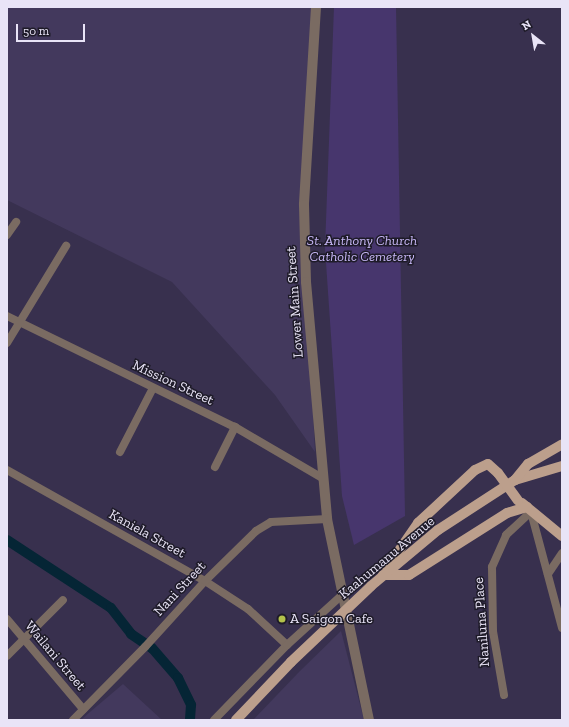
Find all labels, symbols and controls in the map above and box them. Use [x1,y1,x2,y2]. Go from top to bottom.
scale bar [18,16,87,42]
north arrow [513,16,553,56]
text: N [520,18,533,33]
text: 50 m [23,24,49,38]
park label: St. Anthony Church Catholic Cemetery [307,233,417,266]
street label: Lower Main Street [283,246,307,358]
street label: Mission Street [130,357,216,409]
street label: Kaniela Street [106,506,188,562]
street label: Kaahumanu Avenue [335,513,439,603]
street label: Nani Street [150,558,210,620]
street label: Naniluna Place [470,577,494,667]
place label: A Saigon Cafe [290,611,373,627]
marker: A Saigon Cafe [277,614,287,624]
street label: Wailani Street [21,618,89,694]

